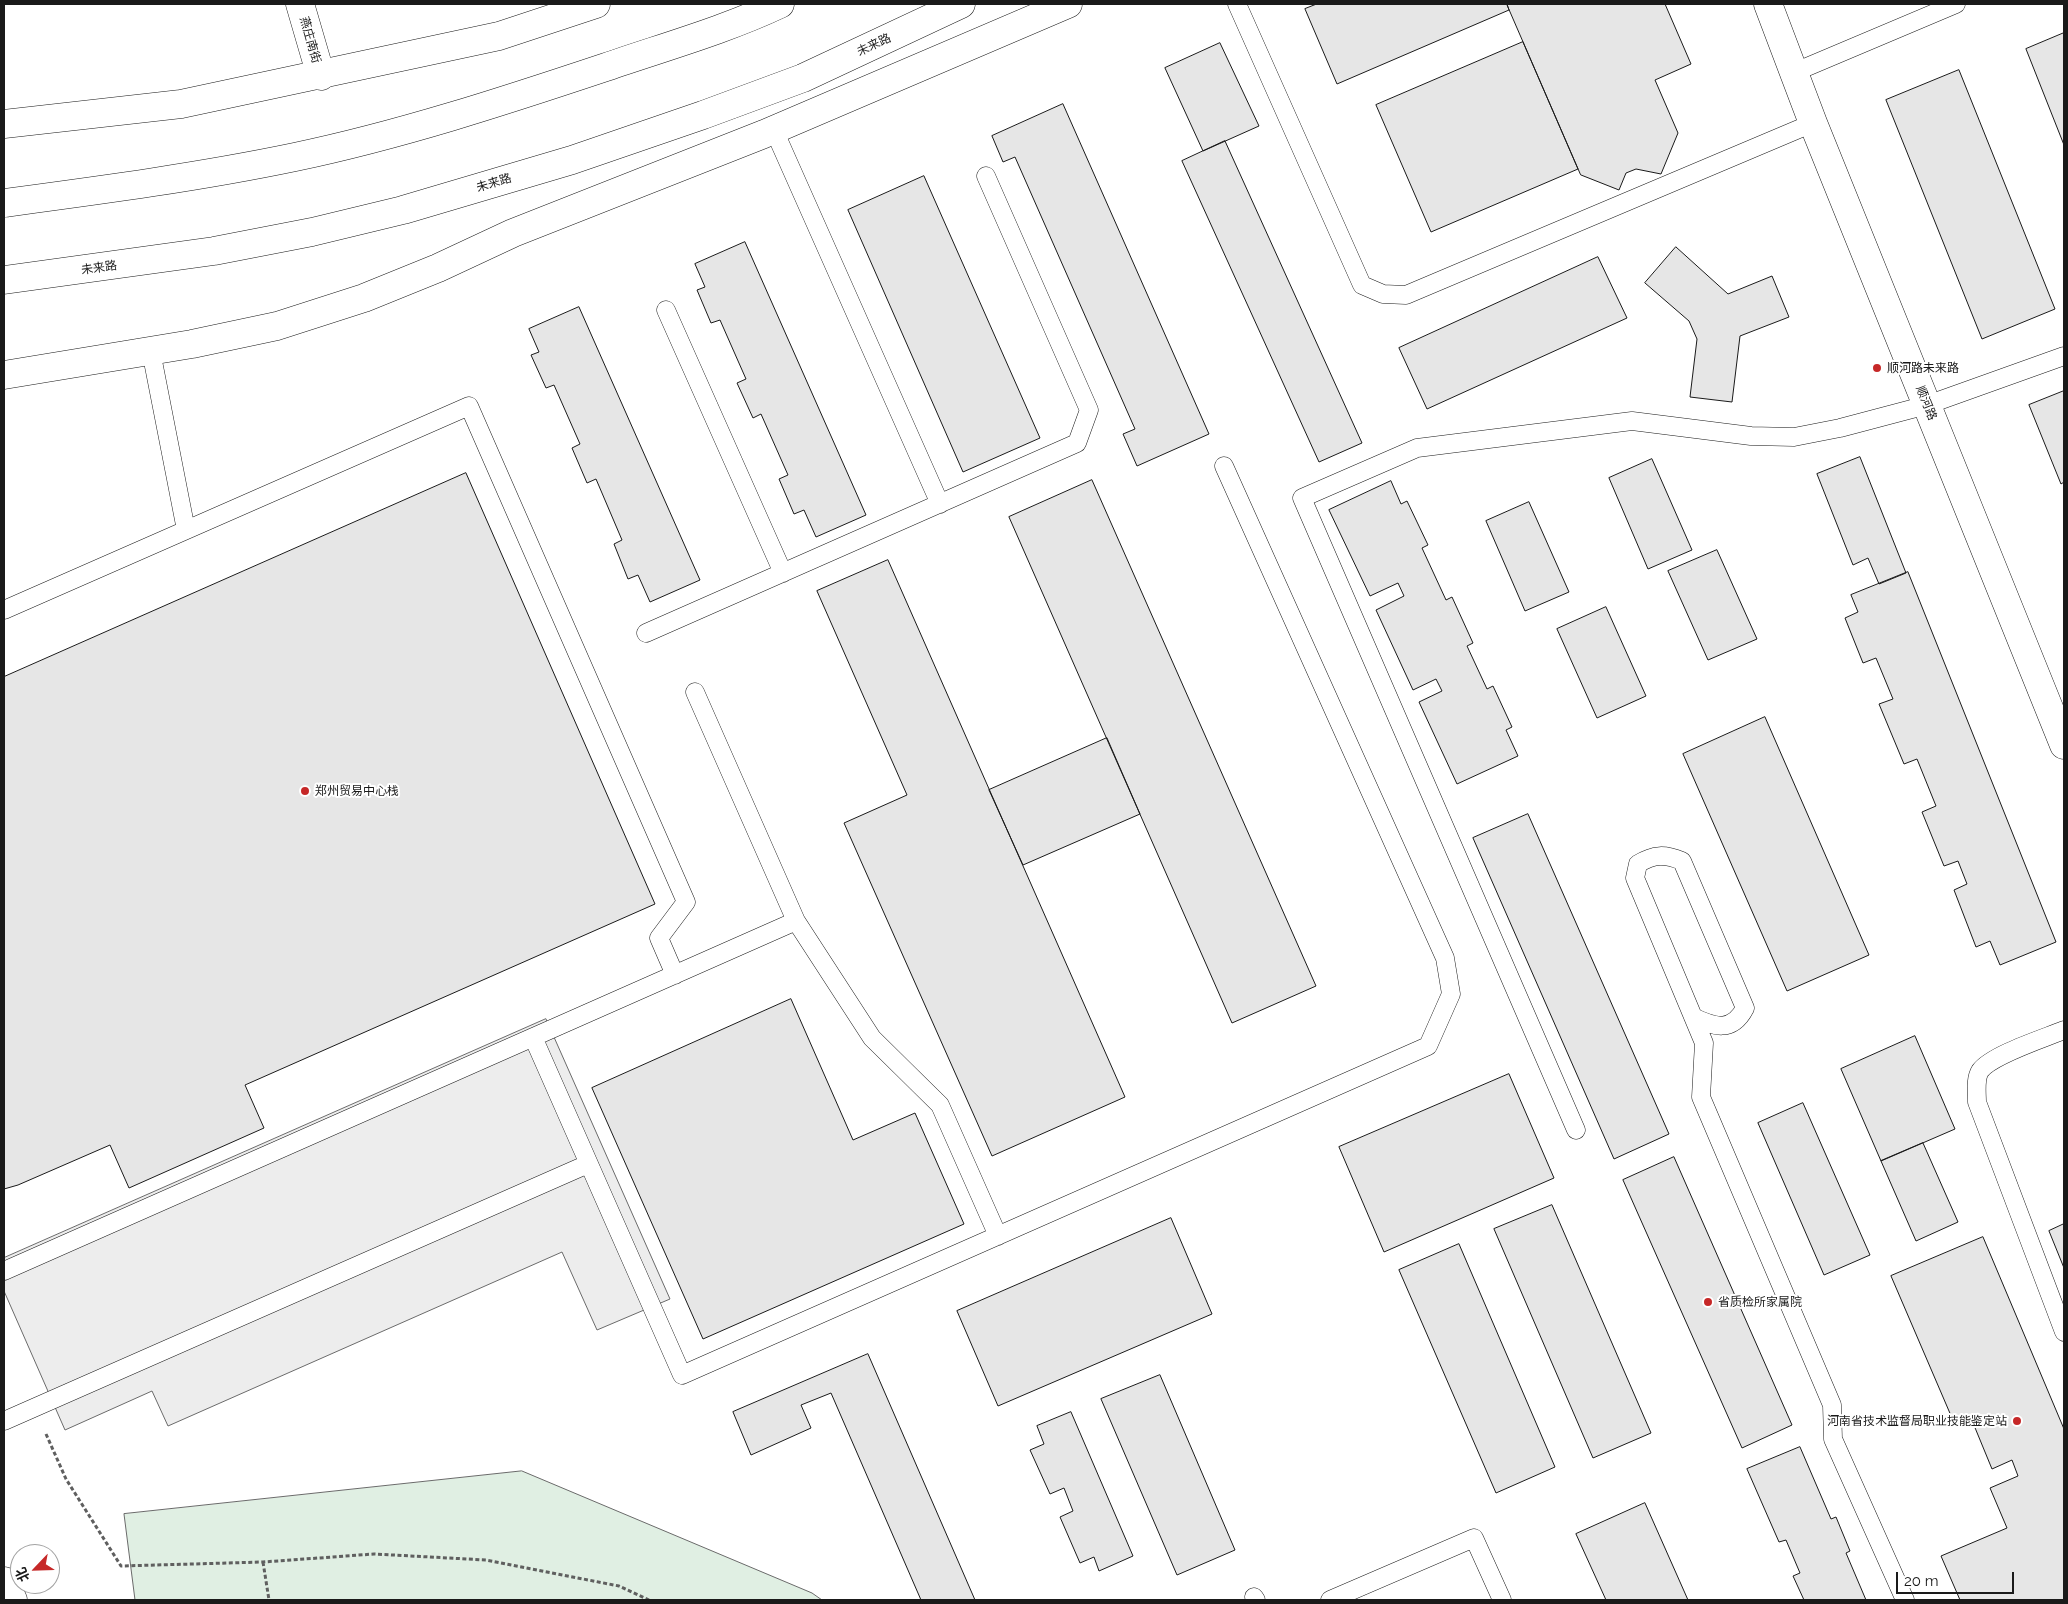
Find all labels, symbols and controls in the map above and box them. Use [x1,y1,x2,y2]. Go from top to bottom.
street label: 燕庄南街 [296,15,324,65]
street label: 未来路 [855,31,893,59]
street label: 未来路 [475,171,513,195]
street label: 未来路 [80,258,118,278]
place label: 顺河路未来路 [1887,361,1959,375]
marker: 顺河路未来路 [1871,362,1883,374]
street label: 顺河路 [1913,384,1939,422]
place label: 郑州贸易中心栈 [315,784,399,798]
marker: 郑州贸易中心栈 [299,785,311,797]
place label: 省质检所家属院 [1718,1295,1802,1309]
marker: 省质检所家属院 [1702,1296,1714,1308]
place label: 河南省技术监督局职业技能鉴定站 [1827,1414,2007,1428]
marker: 河南省技术监督局职业技能鉴定站 [2011,1415,2023,1427]
north arrow [10,1544,60,1594]
scale bar [1898,1562,2016,1594]
text: 北 [12,1565,32,1584]
text: 20 m [1904,1572,1939,1590]

